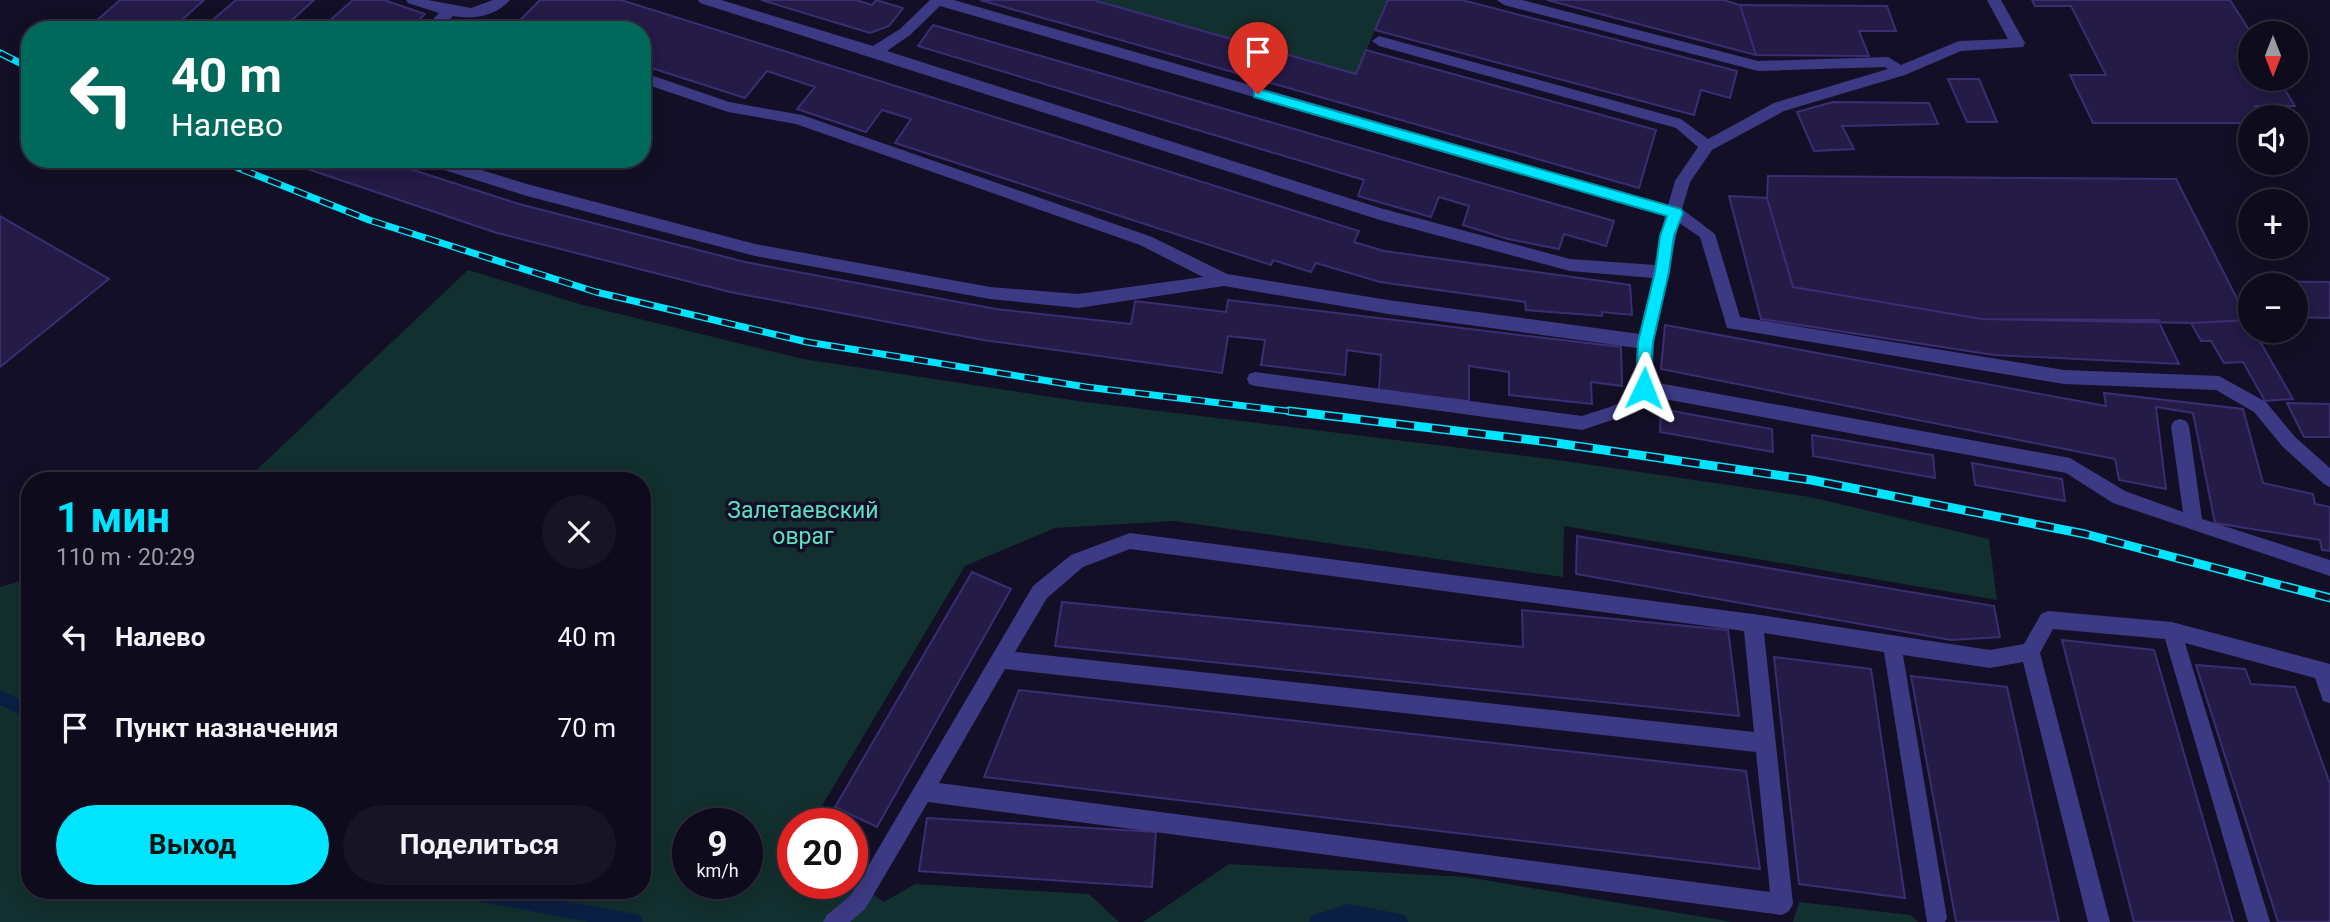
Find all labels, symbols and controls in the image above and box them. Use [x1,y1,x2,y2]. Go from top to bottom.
north arrow [2238,21,2308,91]
map controls [2238,21,2308,343]
pin [1228,22,1288,94]
icon: arrive [1239,33,1277,71]
text: 40 m [171,47,282,104]
icon: left [56,49,147,140]
button: sound [2238,105,2308,175]
text: Налево [171,106,283,144]
button: + [2238,189,2308,259]
button: − [2238,273,2308,343]
position arrow [1607,351,1681,425]
text: 1 мин [56,493,170,542]
button: close [542,495,616,569]
park label: Залетаевский овраг [727,497,879,550]
text: 110 m · 20:29 [56,544,195,571]
icon: left [56,618,94,656]
text: Налево [115,622,205,652]
text: 40 m [558,622,616,652]
icon: arrive [56,709,94,747]
text: Пункт назначения [115,713,339,743]
text: 70 m [558,713,616,743]
button: Выход [56,805,329,885]
button: Поделиться [343,805,616,885]
speed limit sign: 20 [777,808,868,899]
text: 9 [707,824,728,865]
text: km/h [696,860,739,881]

